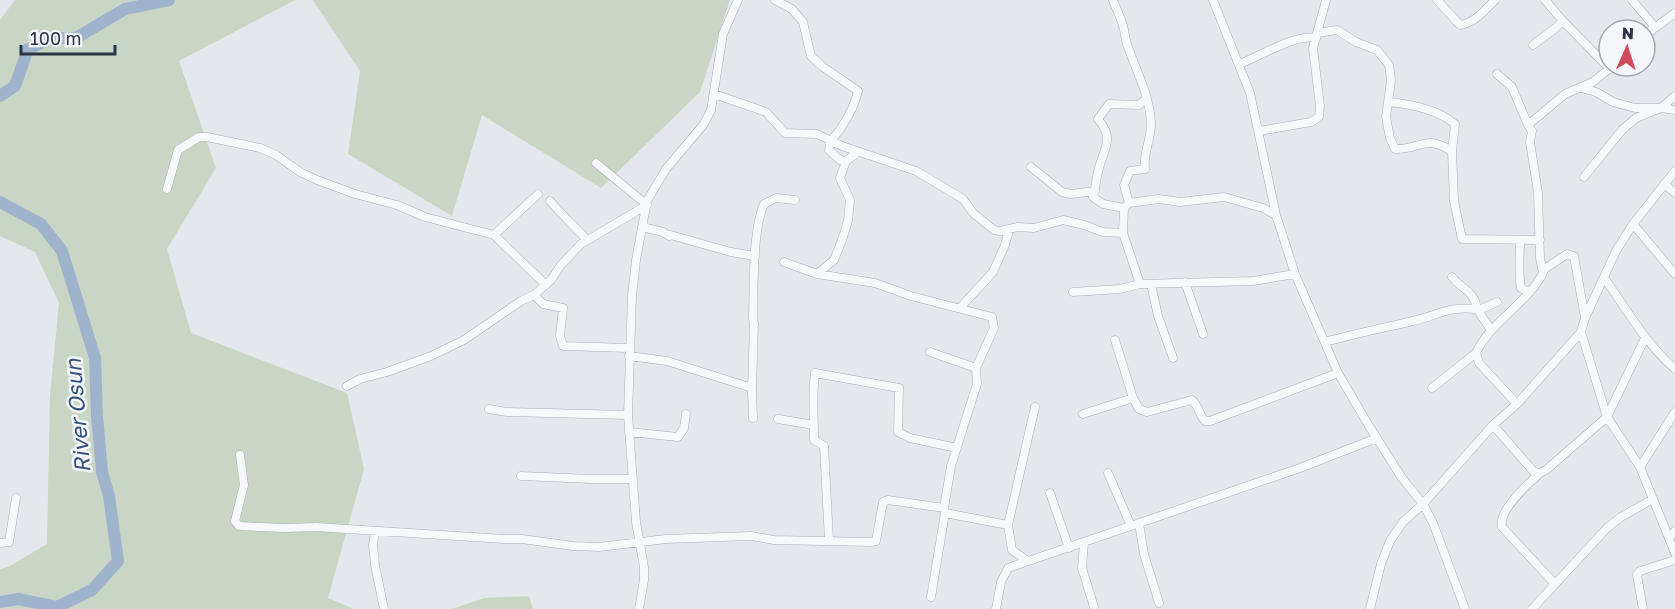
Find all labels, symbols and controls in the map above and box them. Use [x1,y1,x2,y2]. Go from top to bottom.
scale bar [21,18,116,56]
north arrow [1597,18,1657,78]
text: N [1621,23,1634,43]
text: 100 m [30,27,81,49]
water label: River Osun [58,356,95,474]

